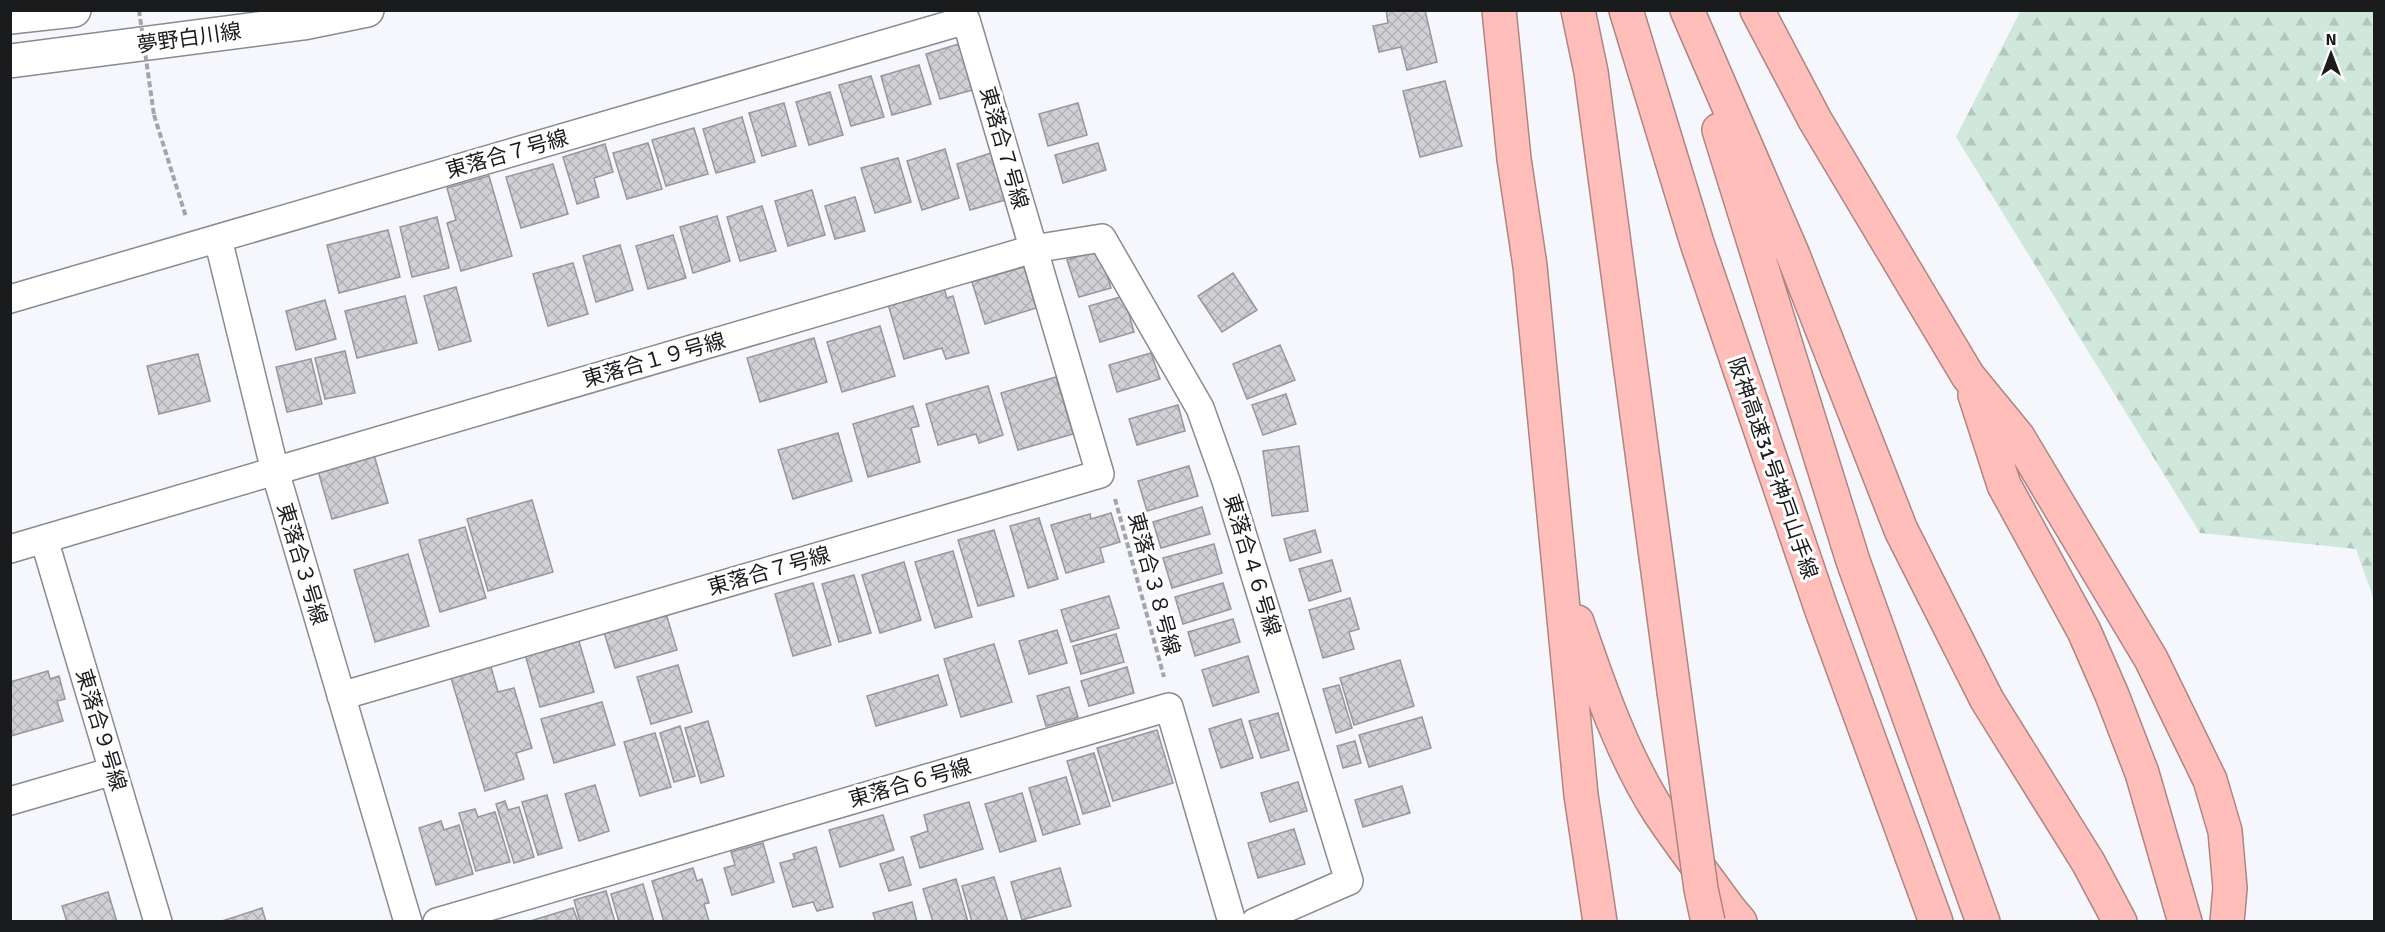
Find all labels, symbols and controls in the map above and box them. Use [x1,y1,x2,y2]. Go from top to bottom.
street label: 夢野白川線 [135,18,243,58]
north arrow [2301,24,2361,84]
text: N [2325,30,2337,50]
street label: 東落合７号線 [974,84,1034,212]
street label: 東落合７号線 [443,124,571,184]
street label: 東落合１９号線 [580,327,728,393]
street label: 阪神高速31号神戸山手線 [1723,354,1823,582]
street label: 東落合４６号線 [1218,491,1286,639]
street label: 東落合３号線 [271,500,333,628]
street label: 東落合３８号線 [1122,510,1186,658]
street label: 東落合７号線 [705,541,833,601]
street label: 東落合９号線 [70,666,132,794]
street label: 東落合６号線 [846,753,974,813]

